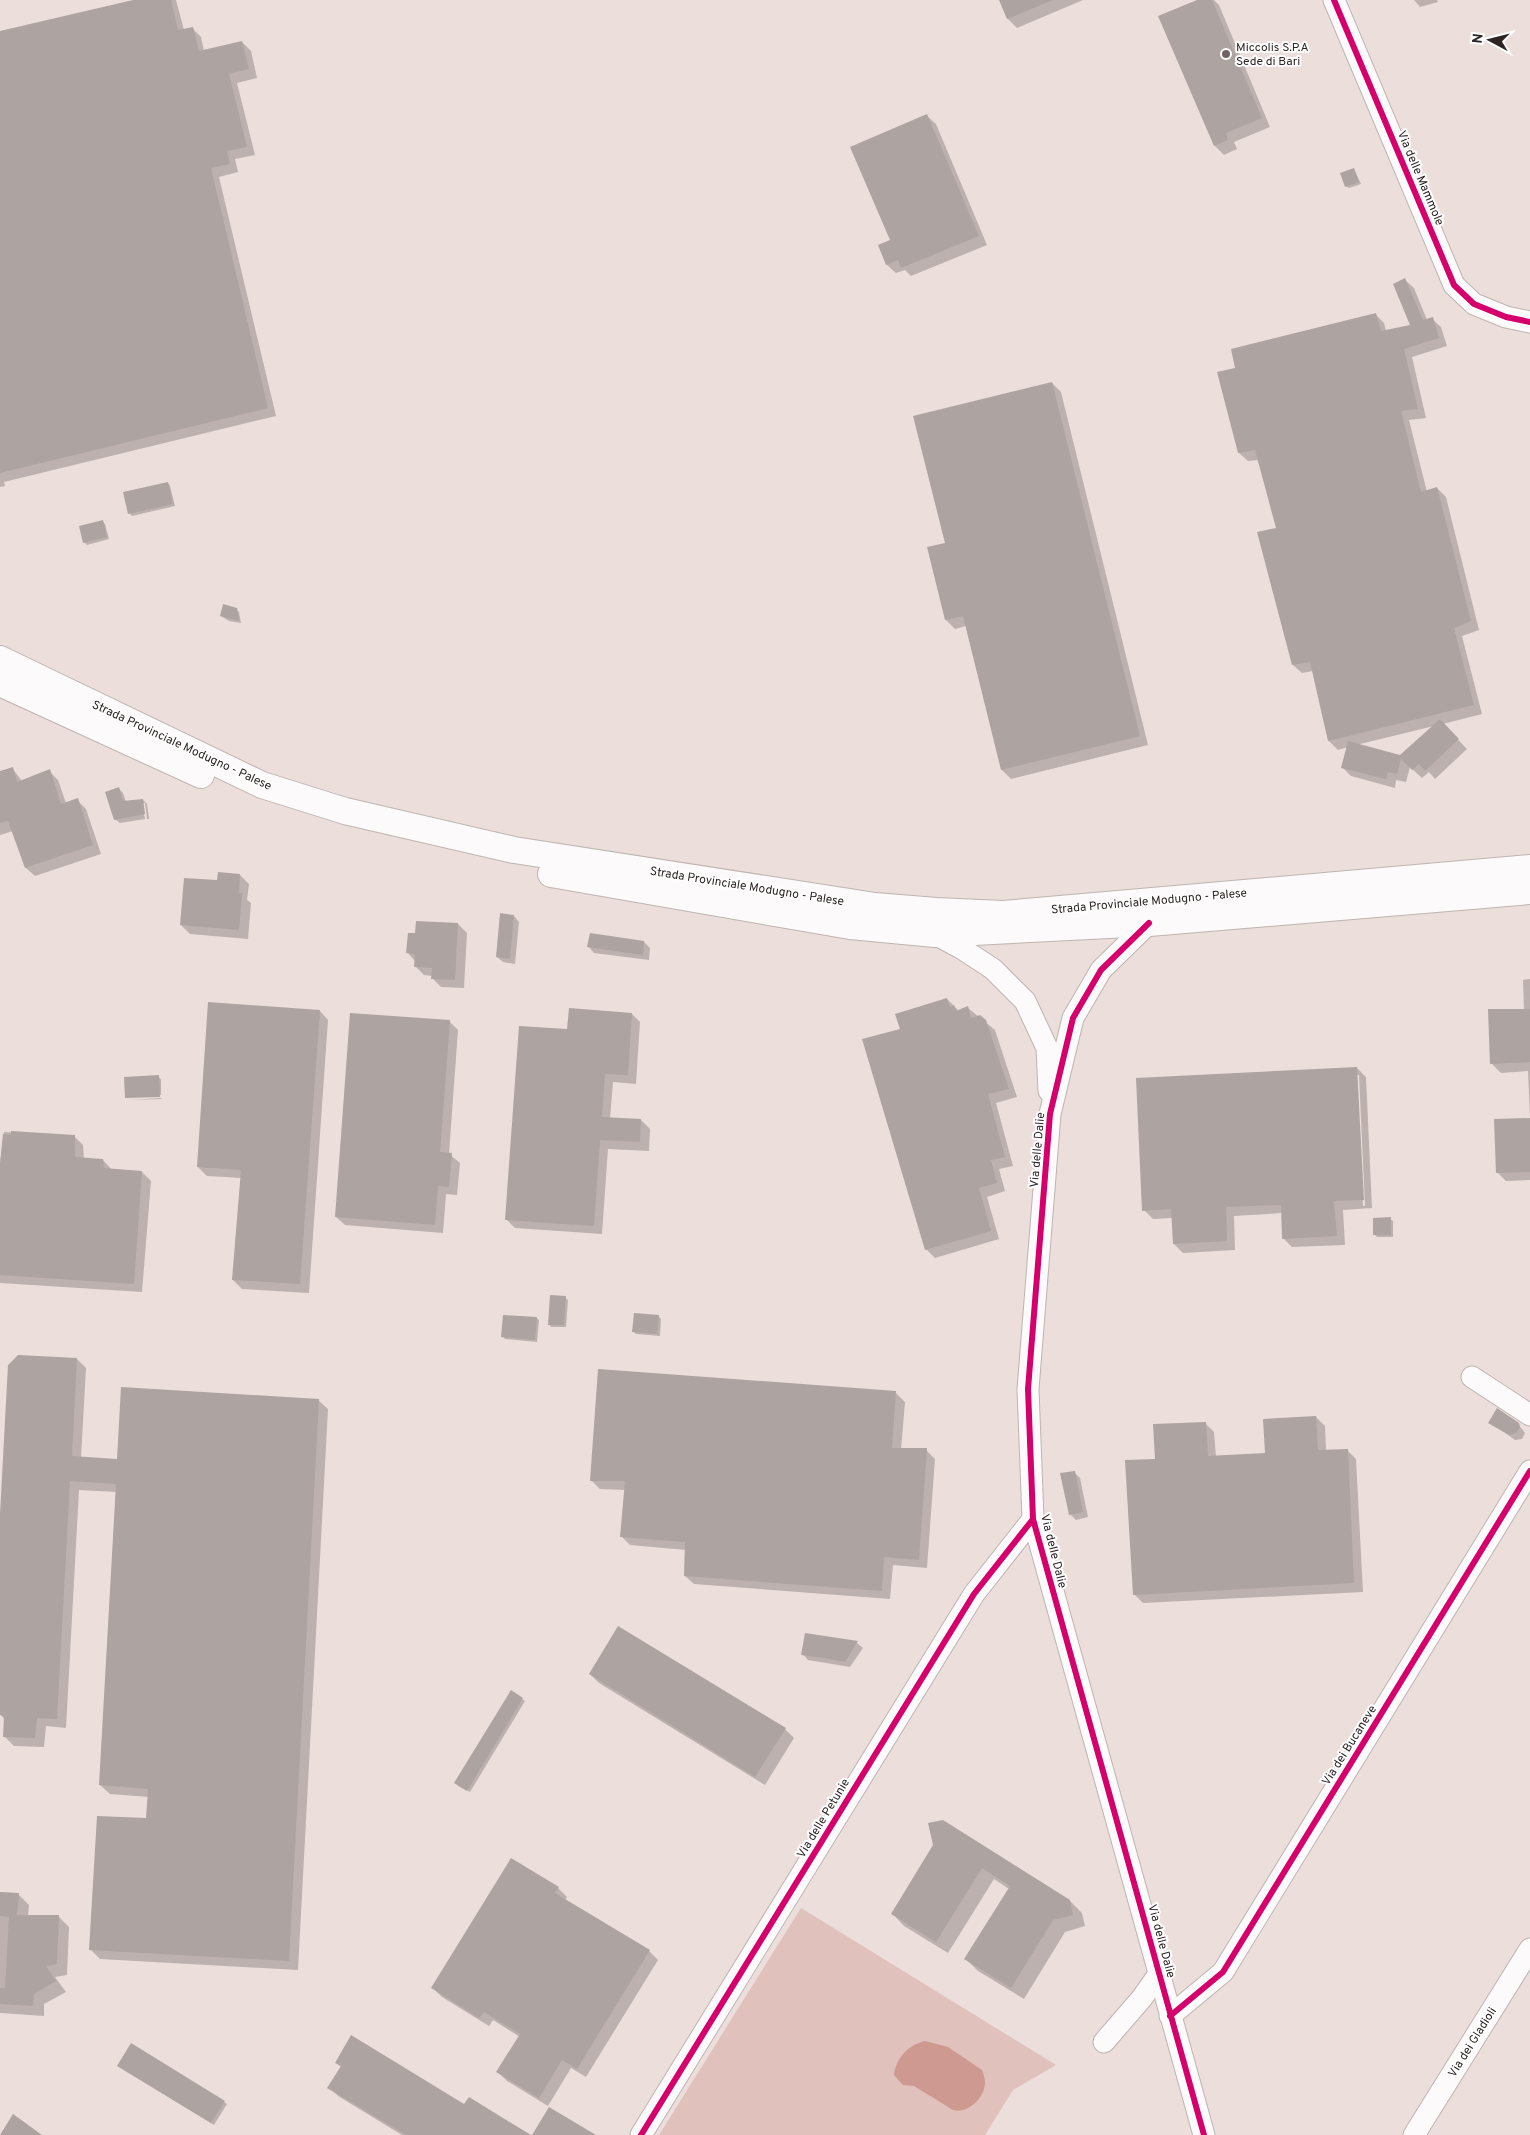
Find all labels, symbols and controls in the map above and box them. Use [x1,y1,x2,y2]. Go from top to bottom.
north arrow [1465,15,1515,65]
text: N [1470,33,1488,45]
place label: Miccolis S.P.A Sede di Bari [1236,40,1309,70]
marker: Miccolis S.P.A Sede di Bari [1220,48,1232,60]
street label: Via delle Mammole [1393,129,1447,228]
street label: Strada Provinciale Modugno - Palese [89,697,274,795]
street label: Strada Provinciale Modugno - Palese [649,864,845,910]
street label: Strada Provinciale Modugno - Palese [1051,885,1248,919]
street label: Via delle Dalie [1027,1112,1049,1188]
street label: Via delle Dalie [1036,1513,1070,1590]
street label: Via dei Bucaneve [1319,1702,1381,1789]
street label: Via delle Petunie [794,1776,854,1861]
street label: Via delle Dalie [1144,1903,1179,1980]
street label: Via dei Gladioli [1445,2005,1501,2081]

